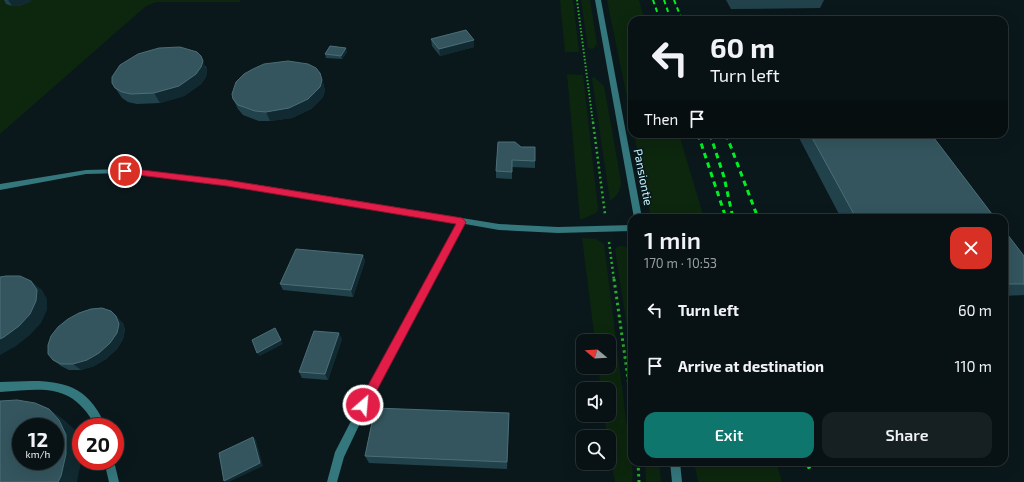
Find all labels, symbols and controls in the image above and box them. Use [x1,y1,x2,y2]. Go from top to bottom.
text: 60 m [710,30,775,64]
icon: left [644,32,696,84]
text: Turn left [710,64,780,86]
icon: arrive [686,108,708,130]
text: Then [644,110,678,128]
street label: Pansiontie [632,147,656,207]
pin [108,154,142,188]
icon: arrive [114,160,136,182]
text: 1 min [644,225,701,254]
button: close [950,227,992,269]
text: 170 m · 10:53 [644,255,717,271]
icon: left [644,299,666,321]
text: Turn left [678,301,739,319]
text: 60 m [958,301,992,319]
north arrow [576,334,616,374]
map controls [576,334,616,470]
icon: arrive [644,355,666,377]
text: Arrive at destination [678,357,824,375]
text: 110 m [955,357,992,375]
button: sound [576,382,616,422]
position arrow [342,384,384,426]
button: Exit [644,412,814,458]
button: Share [822,412,992,458]
speed limit sign: 20 [72,418,124,470]
text: 12 [28,427,48,451]
button: search [576,430,616,470]
text: km/h [26,448,50,460]

